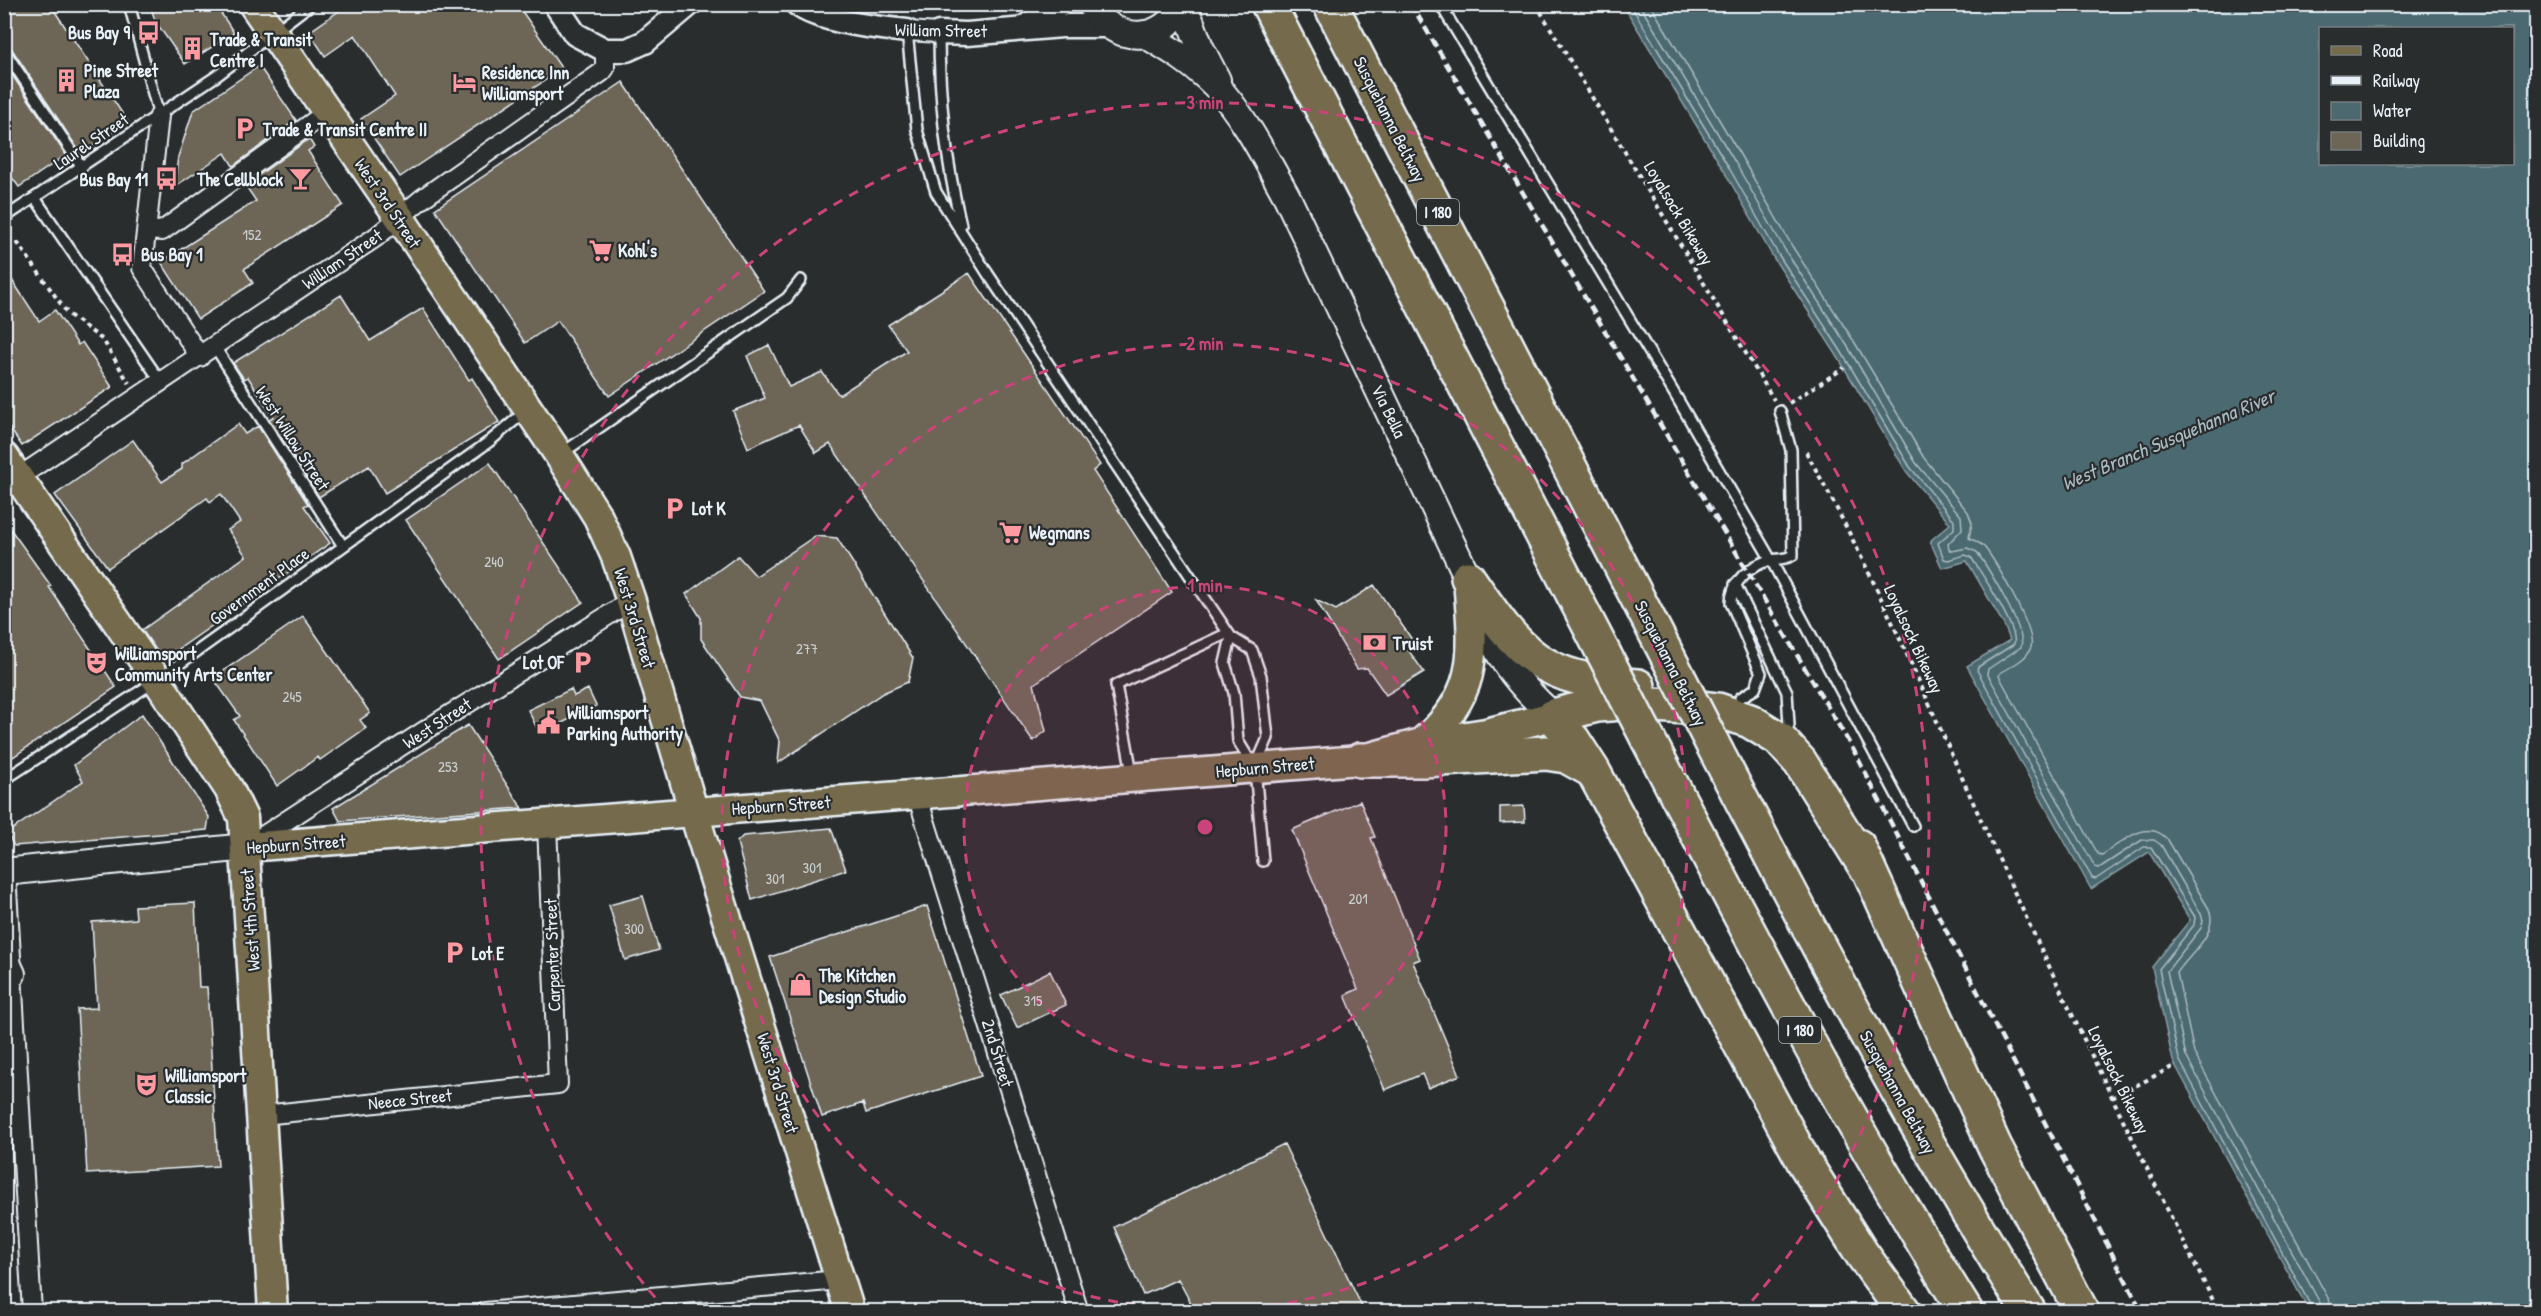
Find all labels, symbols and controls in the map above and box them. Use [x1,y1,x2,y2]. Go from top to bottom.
street label: William Street [895,17,988,43]
bus stop icon: Bus Bay 9 [135,19,161,45]
place label: Bus Bay 9 [68,20,130,46]
place label: Trade & Transit Centre I [209,27,313,73]
legend [2319,27,2514,165]
building icon: Trade & Transit Centre I [179,36,205,62]
text: Road [2373,38,2403,63]
street label: Susquehanna Beltway [1348,52,1433,186]
place label: Pine Street Plaza [84,58,159,104]
place label: Residence Inn Williamsport [482,60,569,107]
building icon: Pine Street Plaza [53,67,79,93]
text: Railway [2373,68,2420,93]
hotel icon: Residence Inn Williamsport [451,69,477,95]
text: 3 min [1187,90,1223,115]
text: Water [2373,98,2411,123]
street label: Laurel Street [48,106,134,175]
parking icon: Trade & Transit Centre II [232,116,258,142]
place label: Trade & Transit Centre II [262,117,427,142]
text: Building [2373,128,2425,153]
street label: West 3rd Street [349,153,428,254]
street label: Loyalsock Bikeway [1638,156,1720,270]
bus stop icon: Bus Bay 11 [153,166,179,192]
bar icon: The Cellblock [288,166,314,192]
place label: Bus Bay 11 [80,167,148,193]
place label: The Cellblock [196,167,284,192]
road number: I 180 [1417,199,1459,225]
street label: William Street [297,222,388,295]
house number: 152 [243,224,261,245]
supermarket icon: Kohl's [587,237,613,263]
place label: Kohl's [618,238,657,263]
bus stop icon: Bus Bay 1 [110,241,136,267]
place label: Bus Bay 1 [141,242,203,268]
text: 2 min [1187,331,1223,356]
street label: Via Bella [1365,380,1413,442]
street label: West Willow Street [250,381,337,496]
water label: West Branch Susquehanna River [2057,381,2281,497]
parking icon: Lot K [661,495,687,521]
place label: Lot K [692,496,726,521]
supermarket icon: Wegmans [998,519,1024,545]
place label: Wegmans [1029,520,1090,546]
street label: Government Place [204,541,314,631]
house number: 240 [484,551,504,572]
street label: West 3rd Street [608,565,662,672]
text: 1 min [1187,573,1223,598]
street label: Loyalsock Bikeway [1878,581,1950,698]
street label: Susquehanna Beltway [1629,596,1714,730]
bank icon: Truist [1362,630,1388,656]
place label: Truist [1392,631,1434,656]
house number: 277 [796,638,818,659]
place label: Williamsport Community Arts Center [115,641,272,688]
parking icon: Lot OF [569,649,595,675]
theatre icon: Williamsport Community Arts Center [84,650,110,676]
place label: Lot OF [523,650,565,675]
house number: 245 [283,686,302,707]
street label: West Street [398,691,477,755]
place label: Williamsport Parking Authority [567,700,684,747]
public building icon: Williamsport Parking Authority [536,709,562,735]
street label: Hepburn Street [1215,750,1316,784]
house number: 253 [438,756,458,777]
street label: Hepburn Street [731,789,832,821]
centre of rings [1195,817,1215,837]
street label: Hepburn Street [246,828,347,860]
house number: 301 [803,857,821,878]
street label: West 4th Street [234,867,266,972]
house number: 301 [766,868,784,889]
house number: 201 [1348,888,1368,909]
street label: Carpenter Street [538,897,566,1012]
house number: 300 [624,918,644,939]
parking icon: Lot E [441,940,467,966]
place label: Lot E [472,941,505,966]
place label: The Kitchen Design Studio [818,963,907,1010]
shop icon: The Kitchen Design Studio [788,972,814,998]
house number: 315 [1024,990,1043,1011]
street label: 2nd Street [976,1016,1020,1091]
road number: I 180 [1779,1017,1821,1043]
street label: Loyalsock Bikeway [2082,1022,2156,1138]
street label: Susquehanna Beltway [1854,1026,1942,1159]
street label: West 3rd Street [751,1030,805,1137]
place label: Williamsport Classic [165,1063,247,1109]
theatre icon: Williamsport Classic [134,1072,160,1098]
street label: Neece Street [367,1082,454,1116]

